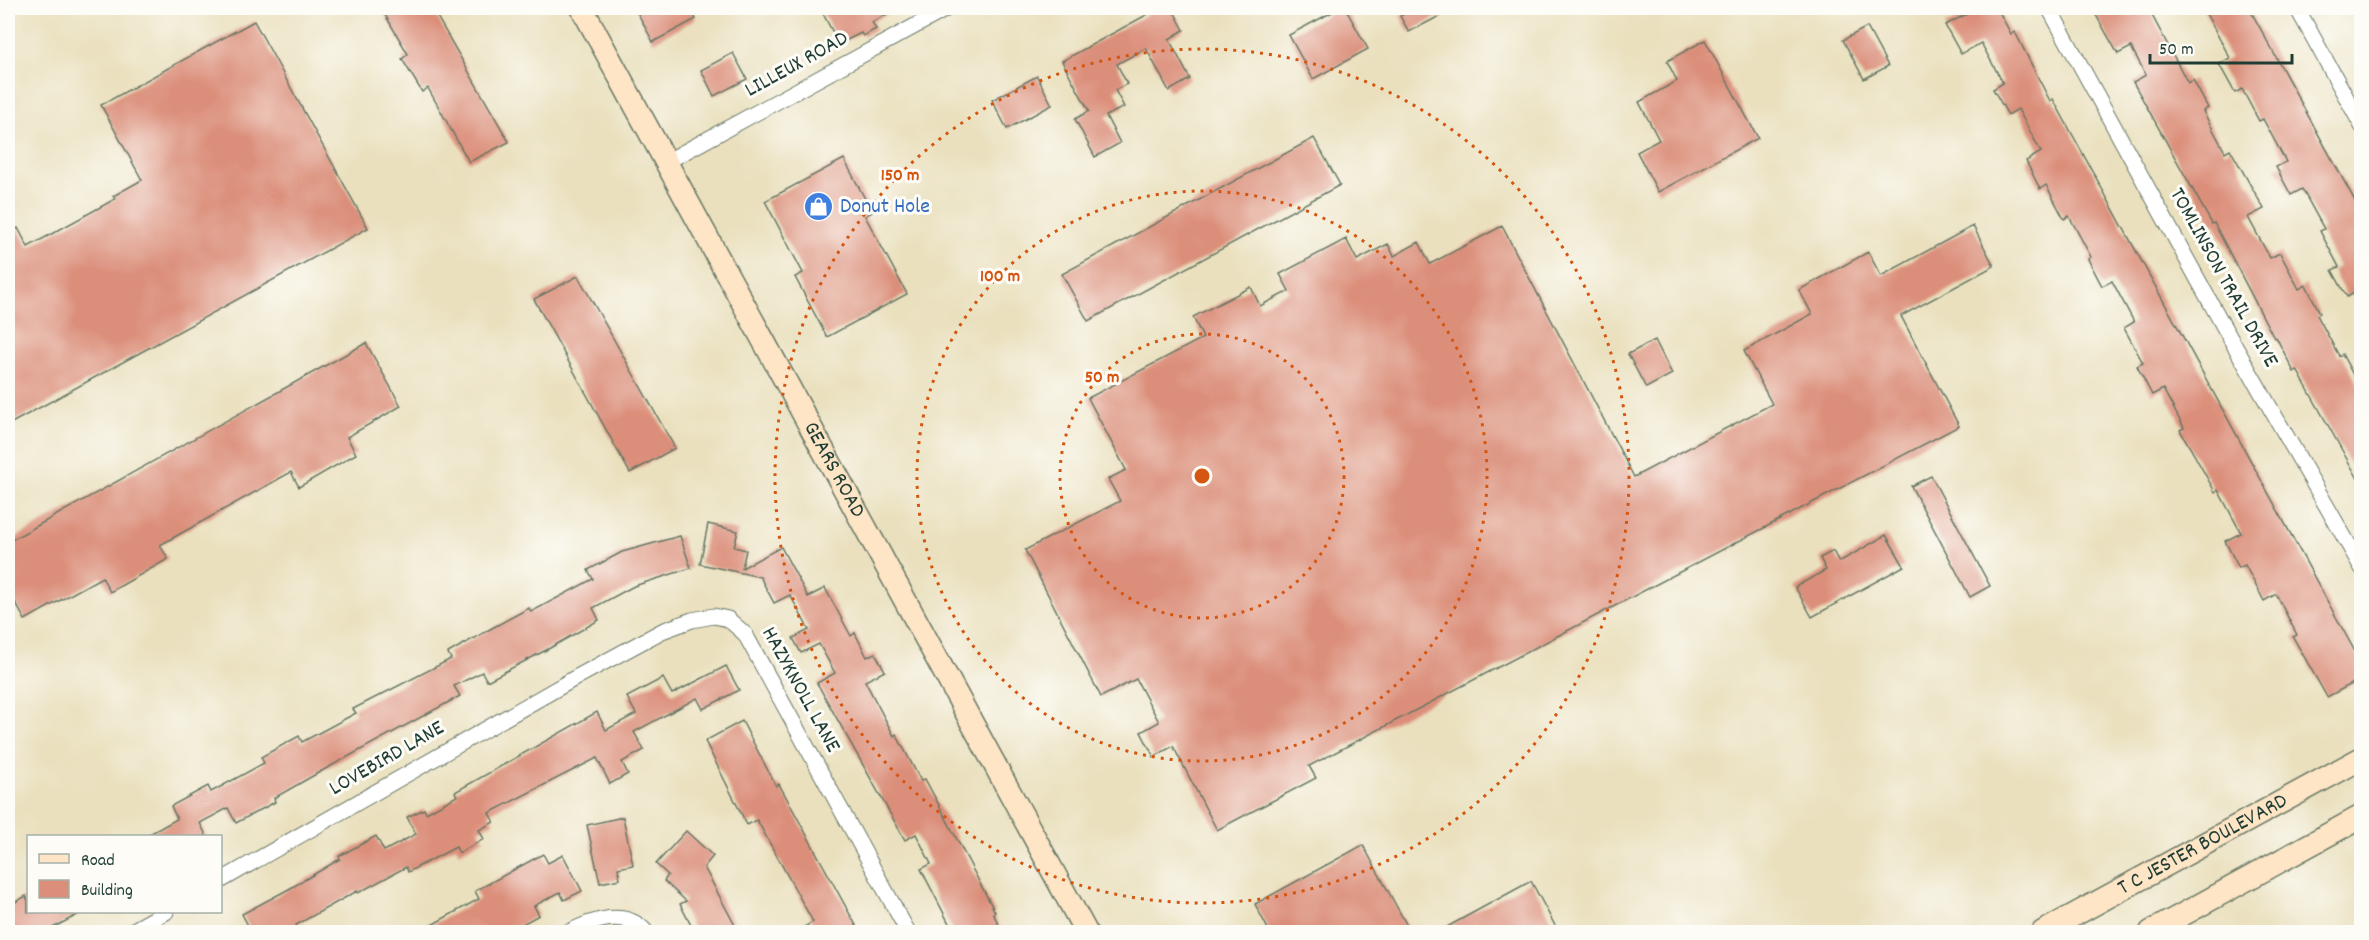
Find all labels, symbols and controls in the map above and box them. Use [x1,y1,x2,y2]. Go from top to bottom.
street label: LILLEUX ROAD [740,24,854,106]
scale bar [2150,27,2292,65]
text: 50 m [2159,38,2194,63]
text: 150 m [881,164,919,189]
street label: TOMLINSON TRAIL DRIVE [2161,183,2285,373]
shop icon: Donut Hole [803,191,835,223]
place label: Donut Hole [840,192,930,223]
text: 100 m [980,265,1020,290]
text: 50 m [1085,366,1119,391]
street label: GEARS ROAD [795,416,873,523]
centre of rings [1192,466,1212,486]
street label: HAZYKNOLL LANE [753,621,847,759]
street label: LOVEBIRD LANE [324,713,450,805]
street label: T C JESTER BOULEVARD [2112,786,2293,904]
legend [27,835,222,913]
text: Road [81,849,115,874]
text: Building [81,879,133,904]

